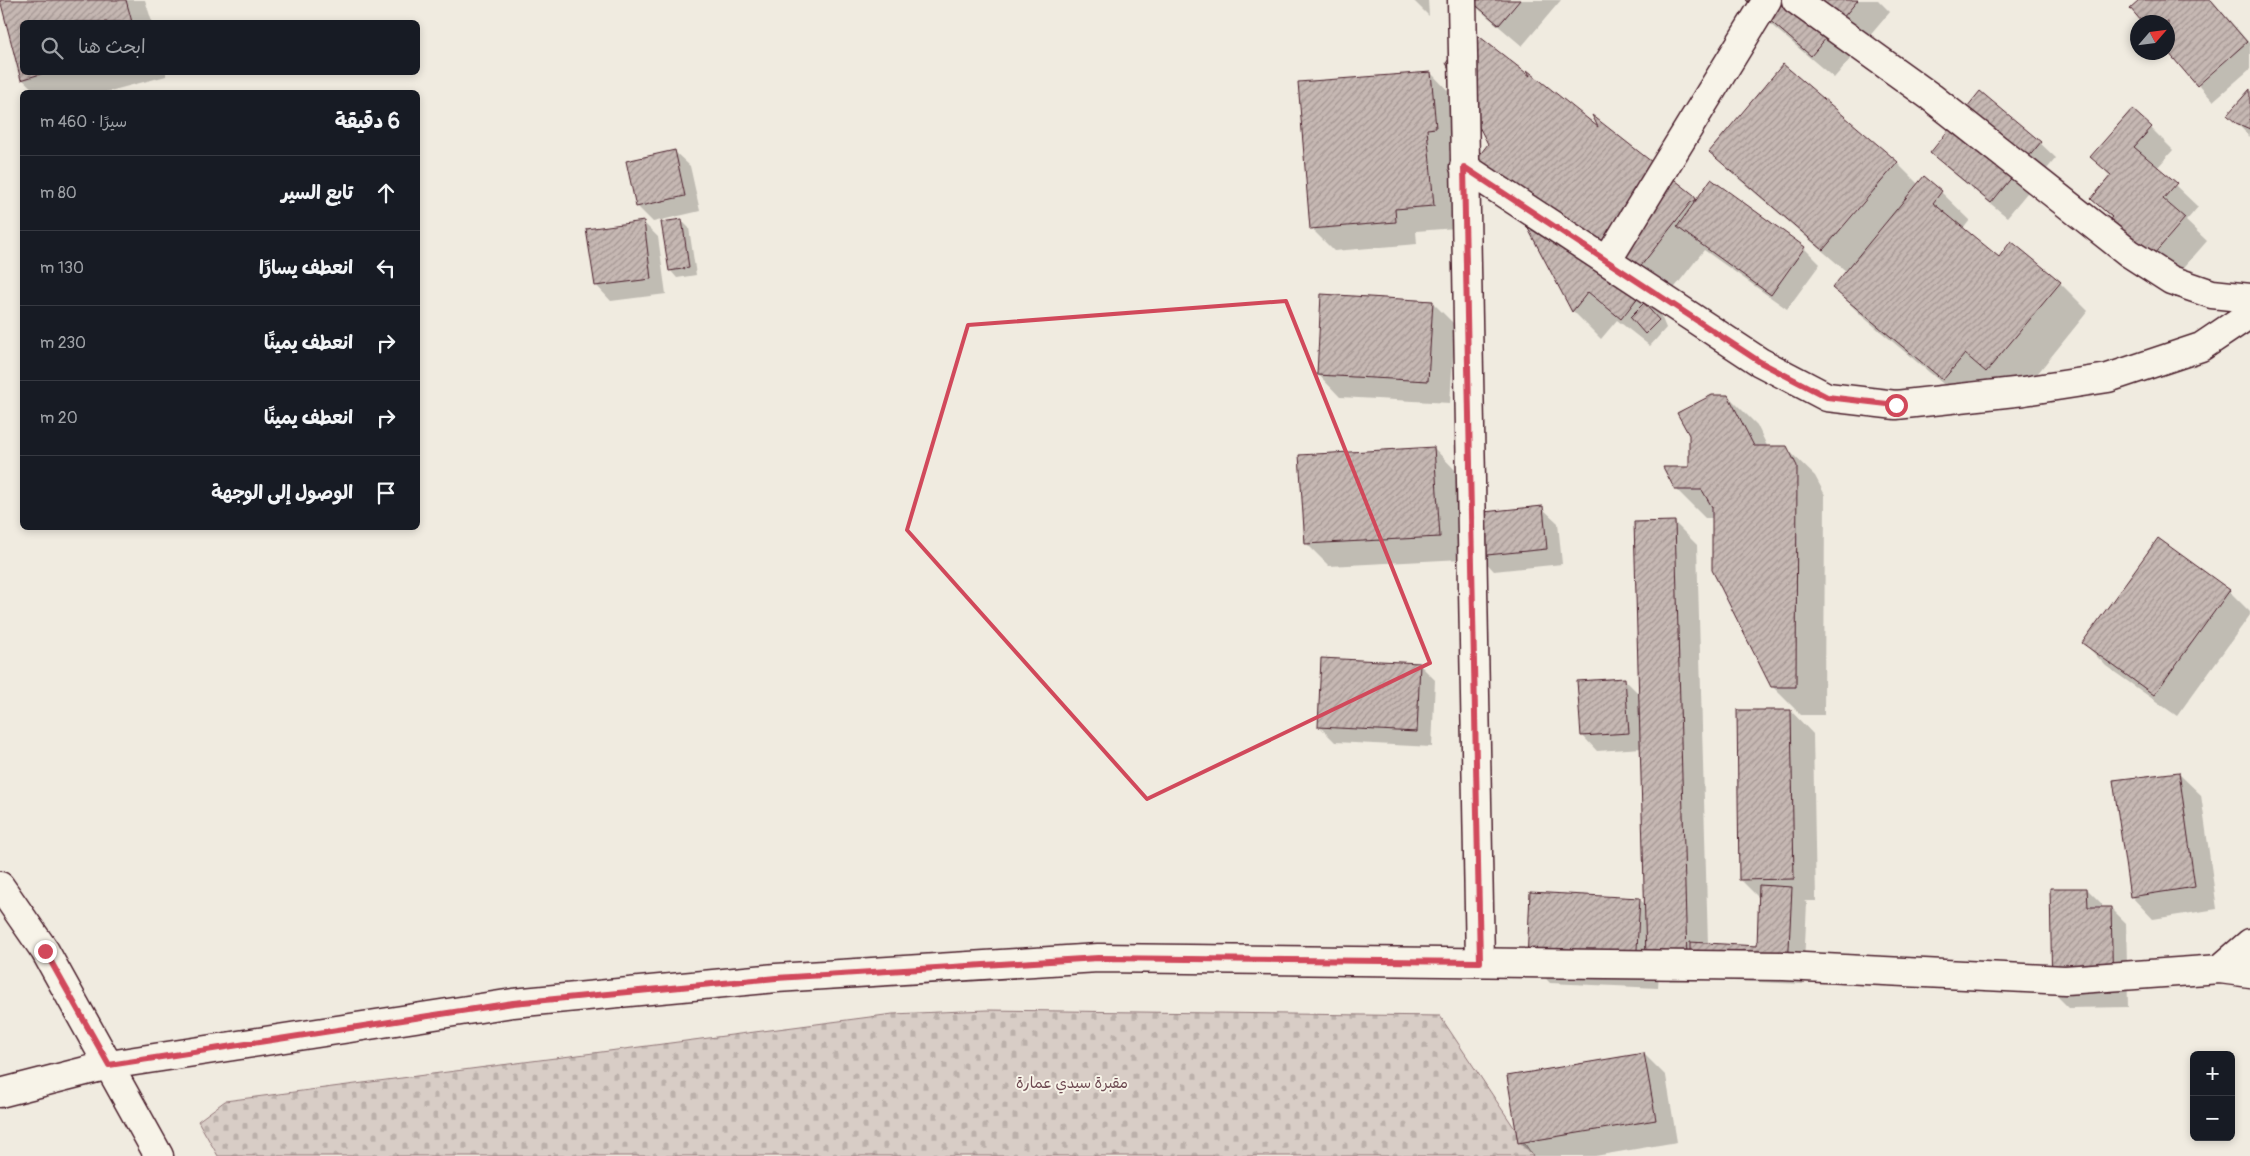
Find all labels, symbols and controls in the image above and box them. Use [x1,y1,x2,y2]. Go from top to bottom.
north arrow [2130,15,2175,60]
search box [20,20,420,75]
icon: search [38,34,66,62]
text: ابحث هنا [78,35,146,59]
text: 6 دقيقة [335,108,400,135]
text: سيرًا · 460 m [40,112,127,132]
icon: ahead [372,179,400,207]
text: تابع السير [281,181,353,205]
text: 80 m [40,183,77,203]
icon: left [372,254,400,282]
text: انعطف يسارًا [259,256,353,280]
text: 130 m [40,258,84,278]
icon: right [372,329,400,357]
text: انعطف يمينًا [264,331,353,355]
text: 230 m [40,333,86,353]
route start [1885,394,1908,417]
icon: right [372,404,400,432]
text: انعطف يمينًا [264,406,353,430]
text: 20 m [40,408,78,428]
icon: arrive [372,479,400,507]
text: الوصول إلى الوجهة [211,481,353,505]
route end [34,940,57,963]
map controls [2190,1051,2235,1141]
button: + [2190,1051,2235,1096]
park label: مقبرة سيدي عمارة [1016,1074,1128,1094]
button: − [2190,1096,2235,1141]

